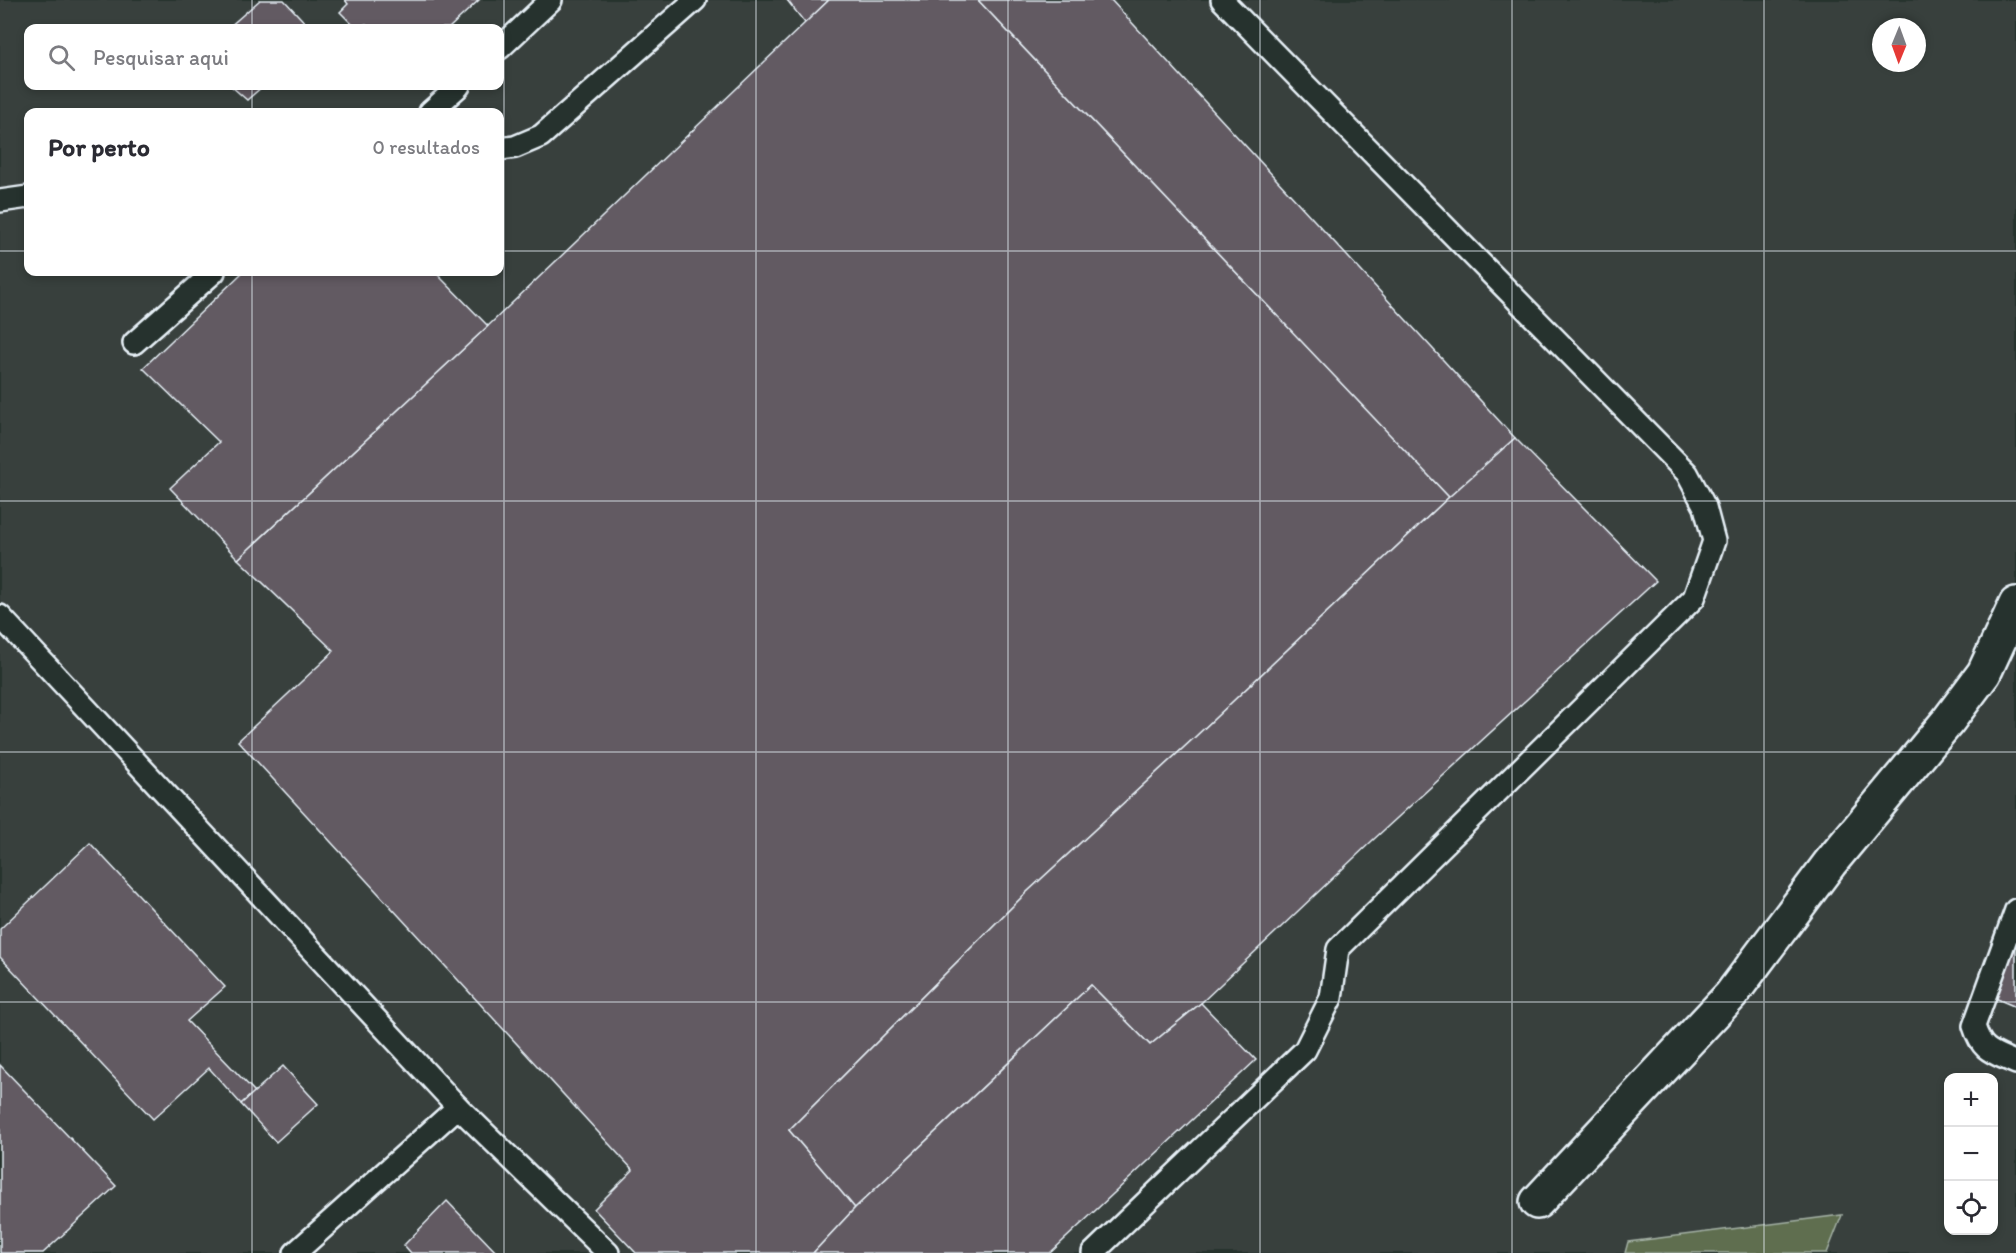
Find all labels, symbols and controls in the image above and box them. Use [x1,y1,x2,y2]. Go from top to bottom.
north arrow [1872,18,1926,72]
search box [24,24,504,90]
icon: search [45,41,78,74]
text: Pesquisar aqui [93,44,229,71]
text: Por perto [48,131,150,163]
text: 0 resultados [372,135,480,159]
map controls [1944,1073,1998,1235]
button: + [1944,1073,1998,1127]
button: − [1944,1127,1998,1181]
button: locate [1944,1181,1998,1235]

